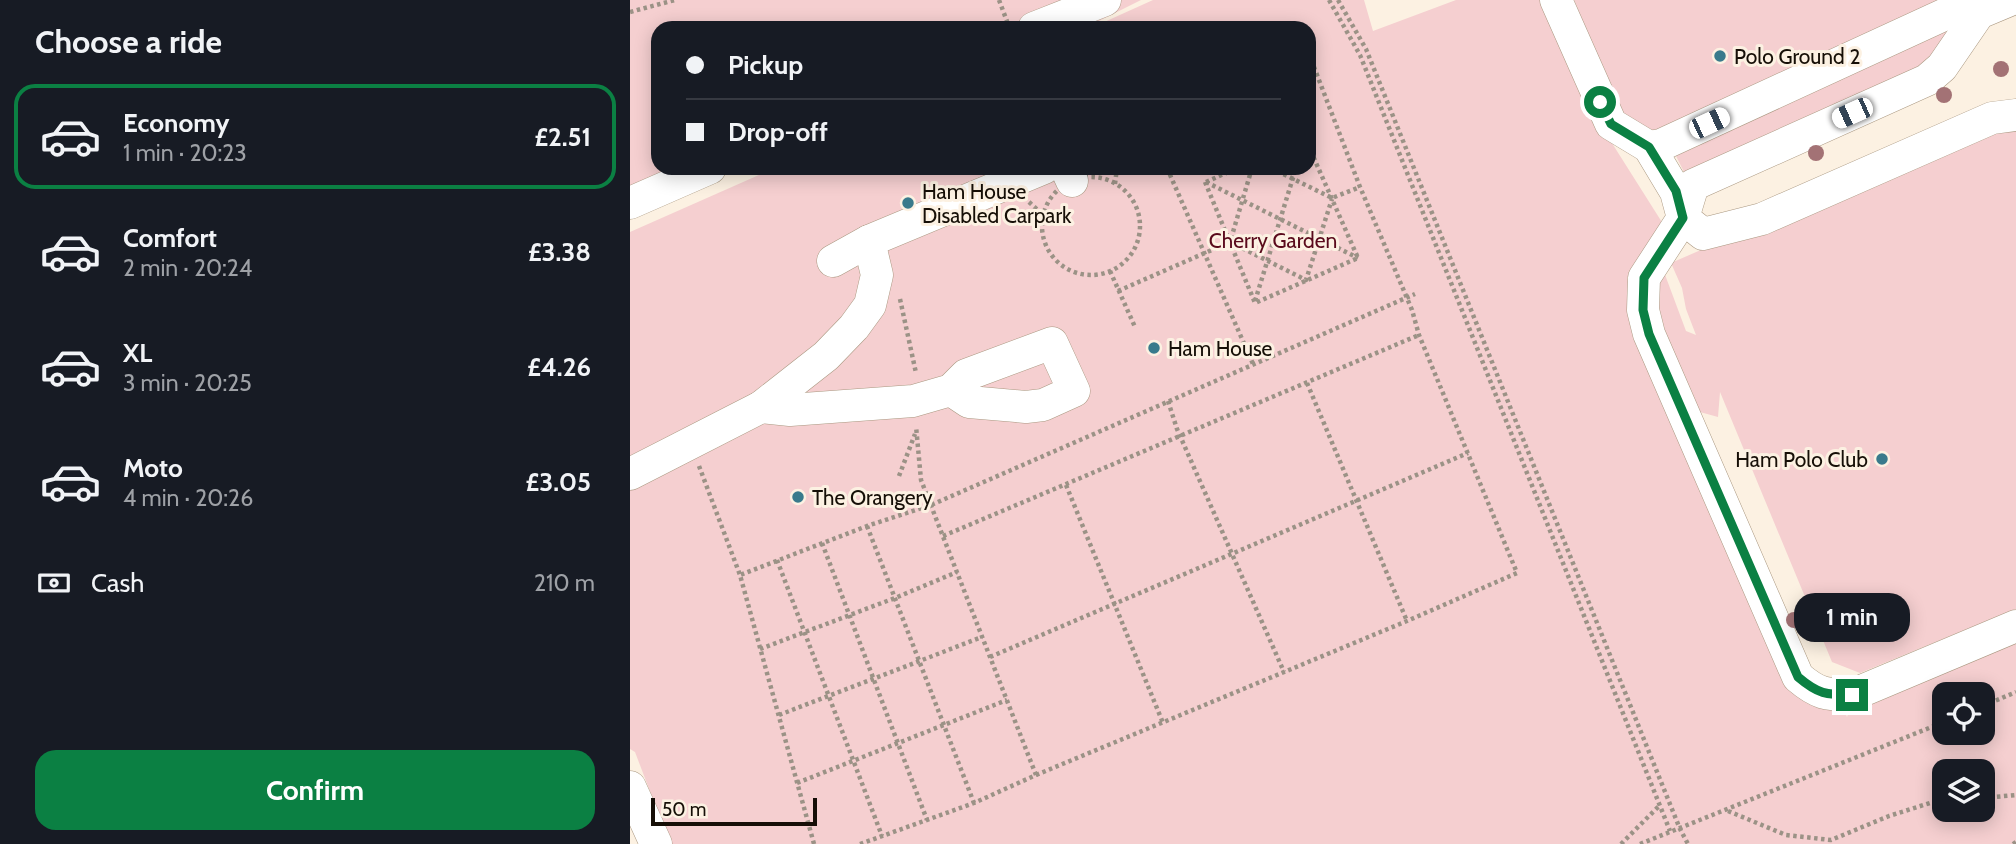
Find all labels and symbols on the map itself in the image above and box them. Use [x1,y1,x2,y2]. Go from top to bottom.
place label: Polo Ground 2 [1734,44,1860,69]
marker: Polo Ground 2 [1712,48,1728,64]
route start [1584,86,1616,118]
car [1829,95,1876,131]
car [1686,105,1733,141]
place label: Ham House Disabled Carpark [922,179,1072,228]
marker: Ham House Disabled Carpark [900,195,916,211]
park label: Cherry Garden [1209,228,1337,253]
place label: Ham House [1168,336,1273,361]
marker: Ham House [1146,340,1162,356]
place label: Ham Polo Club [1735,447,1868,472]
marker: Ham Polo Club [1874,451,1890,467]
place label: The Orangery [812,485,933,510]
marker: The Orangery [790,489,806,505]
callout: 1 min [1794,594,1910,642]
route end [1836,679,1868,711]
scale bar [651,795,817,827]

